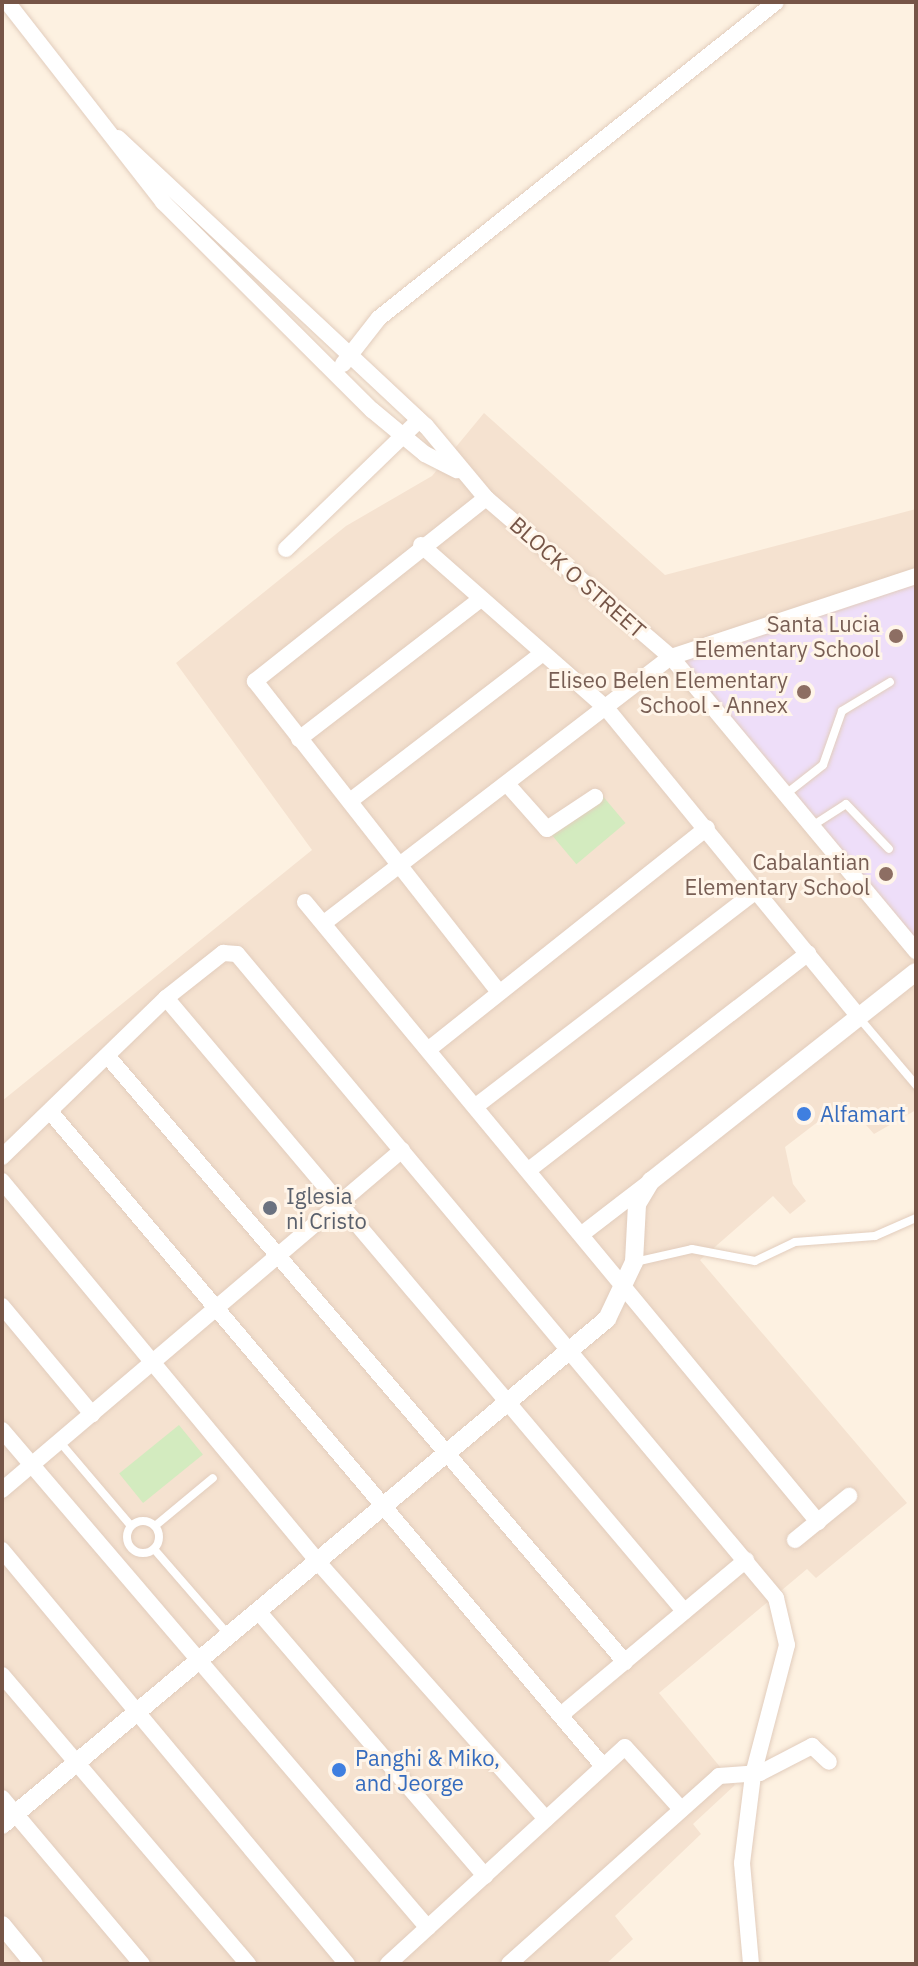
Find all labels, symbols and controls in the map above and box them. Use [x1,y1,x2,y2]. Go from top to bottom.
street label: BLOCK O STREET [505,511,651,643]
place label: Santa Lucia Elementary School [694,610,880,662]
marker: Santa Lucia Elementary School [887,627,905,645]
place label: Eliseo Belen Elementary School - Annex [548,666,788,718]
marker: Eliseo Belen Elementary School - Annex [795,683,813,701]
place label: Cabalantian Elementary School [684,848,870,900]
marker: Cabalantian Elementary School [877,865,895,883]
place label: Alfamart [820,1101,906,1127]
marker: Alfamart [795,1105,813,1123]
place label: Iglesia ni Cristo [286,1182,367,1234]
marker: Iglesia ni Cristo [261,1199,279,1217]
place label: Panghi & Miko, and Jeorge [355,1744,500,1796]
marker: Panghi & Miko, and Jeorge [330,1761,348,1779]

